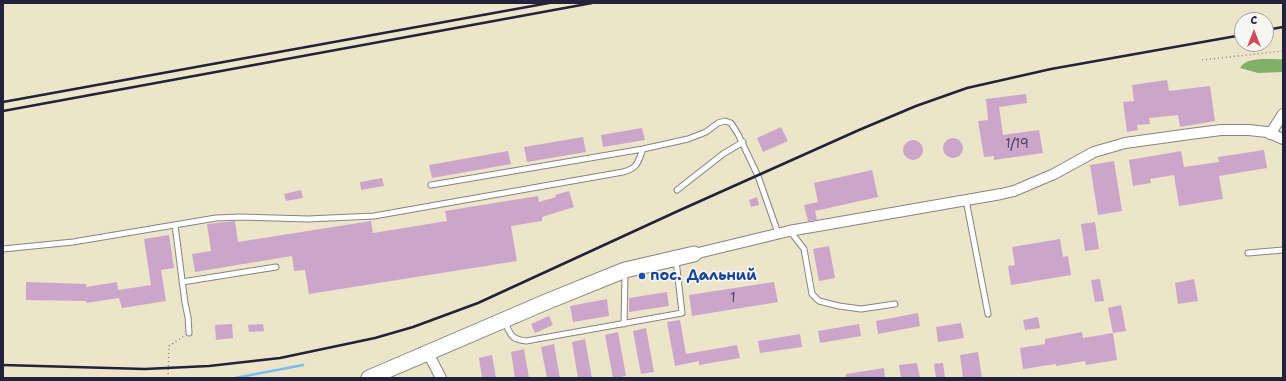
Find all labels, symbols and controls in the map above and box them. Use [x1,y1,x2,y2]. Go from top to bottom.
north arrow [1234,12,1274,52]
text: С [1251,13,1257,28]
house number: 1/19 [1005,137,1029,153]
place label: пос. Дальний [650,267,757,285]
marker: пос. Дальний [637,271,647,281]
house number: 1 [730,291,736,307]

